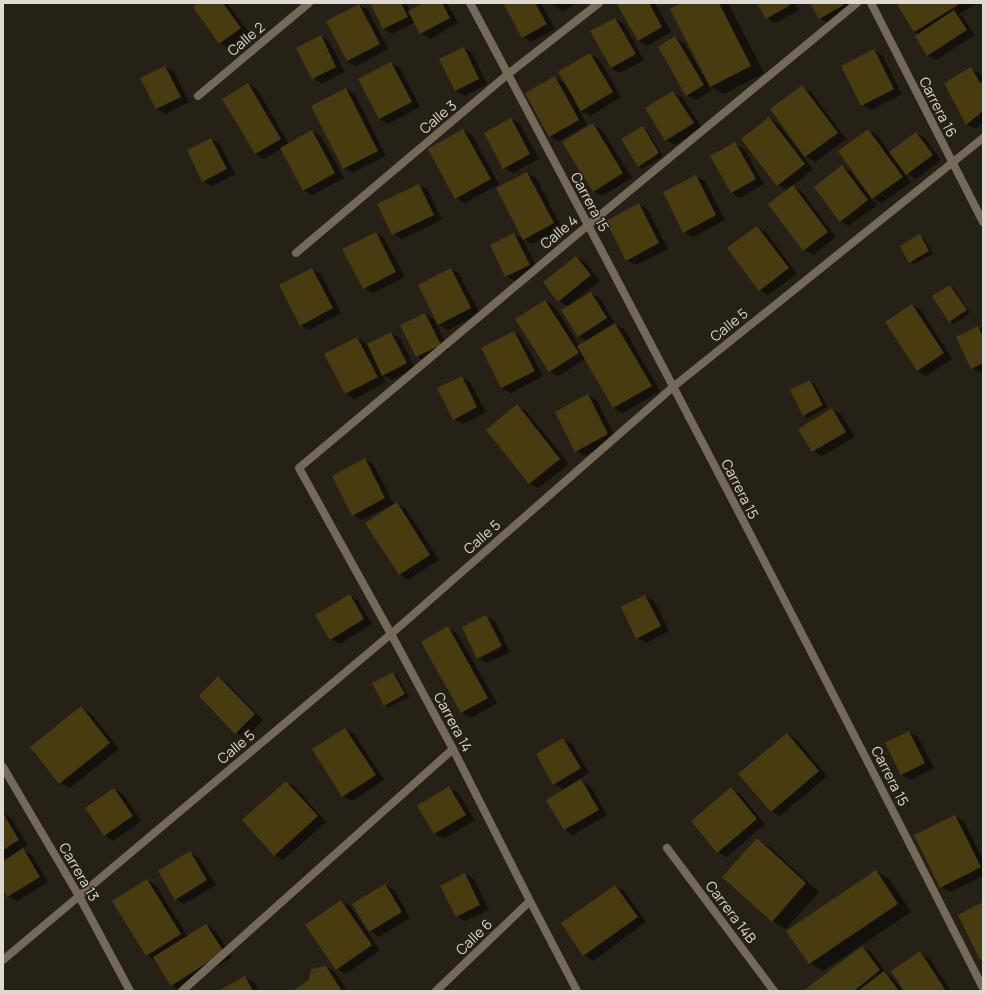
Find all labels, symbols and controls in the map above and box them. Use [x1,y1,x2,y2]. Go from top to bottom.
street label: Calle 2 [223,17,268,60]
street label: Carrera 16 [915,73,962,140]
street label: Calle 3 [415,95,460,138]
street label: Carrera 15 [567,169,614,235]
street label: Calle 4 [536,210,581,253]
street label: Calle 5 [706,304,752,346]
street label: Carrera 15 [717,456,764,522]
street label: Calle 5 [459,515,504,558]
street label: Carrera 14 [430,689,477,755]
street label: Calle 5 [213,725,258,768]
street label: Carrera 15 [867,743,914,809]
street label: Carrera 13 [55,839,104,904]
street label: Carrera 14B [702,877,761,947]
street label: Calle 6 [451,915,496,959]

